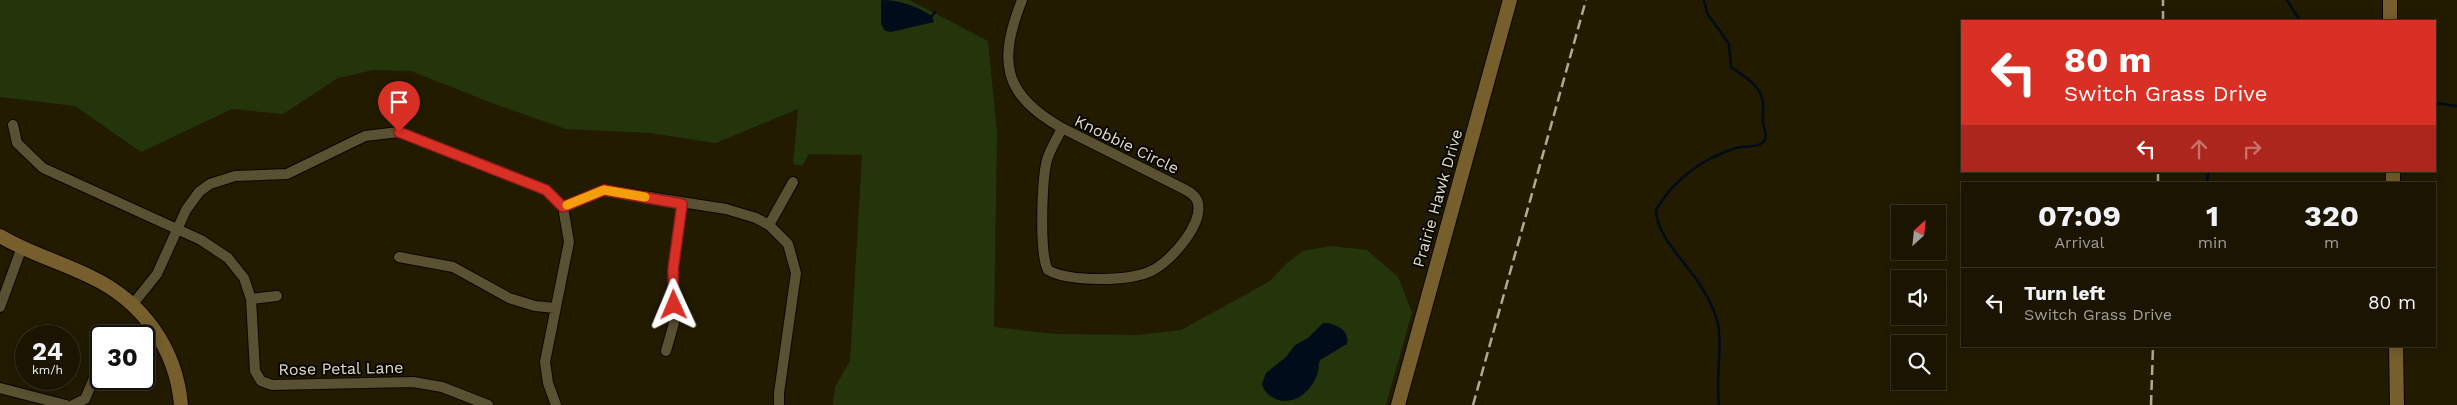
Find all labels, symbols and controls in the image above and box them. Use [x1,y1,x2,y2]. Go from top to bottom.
text: 80 m [2064,39,2151,81]
icon: left [1981,40,2046,105]
pin [378,81,420,132]
text: Switch Grass Drive [2064,81,2267,106]
icon: arrive [385,88,413,116]
street label: Knobbie Circle [1072,111,1182,178]
street label: Prairie Hawk Drive [1409,127,1466,269]
icon: left [2132,135,2160,163]
icon: ahead [2185,135,2213,163]
icon: right [2238,135,2266,163]
text: 07:09 [2038,198,2121,233]
text: 1 [2206,198,2219,233]
text: 320 [2304,198,2359,233]
north arrow [1891,205,1946,260]
map controls [1891,205,1946,390]
text: Arrival [2054,233,2104,252]
text: min [2198,233,2227,252]
text: m [2324,233,2339,252]
button: sound [1891,270,1946,325]
position arrow [647,278,699,330]
text: Turn left [2024,282,2105,305]
icon: left [1981,289,2009,317]
text: 80 m [2368,291,2416,314]
text: Switch Grass Drive [2024,305,2172,324]
speed limit sign: 30 [90,325,155,390]
button: search [1891,335,1946,390]
text: 24 [32,337,63,366]
street label: Rose Petal Lane [278,358,404,379]
text: km/h [32,363,63,377]

